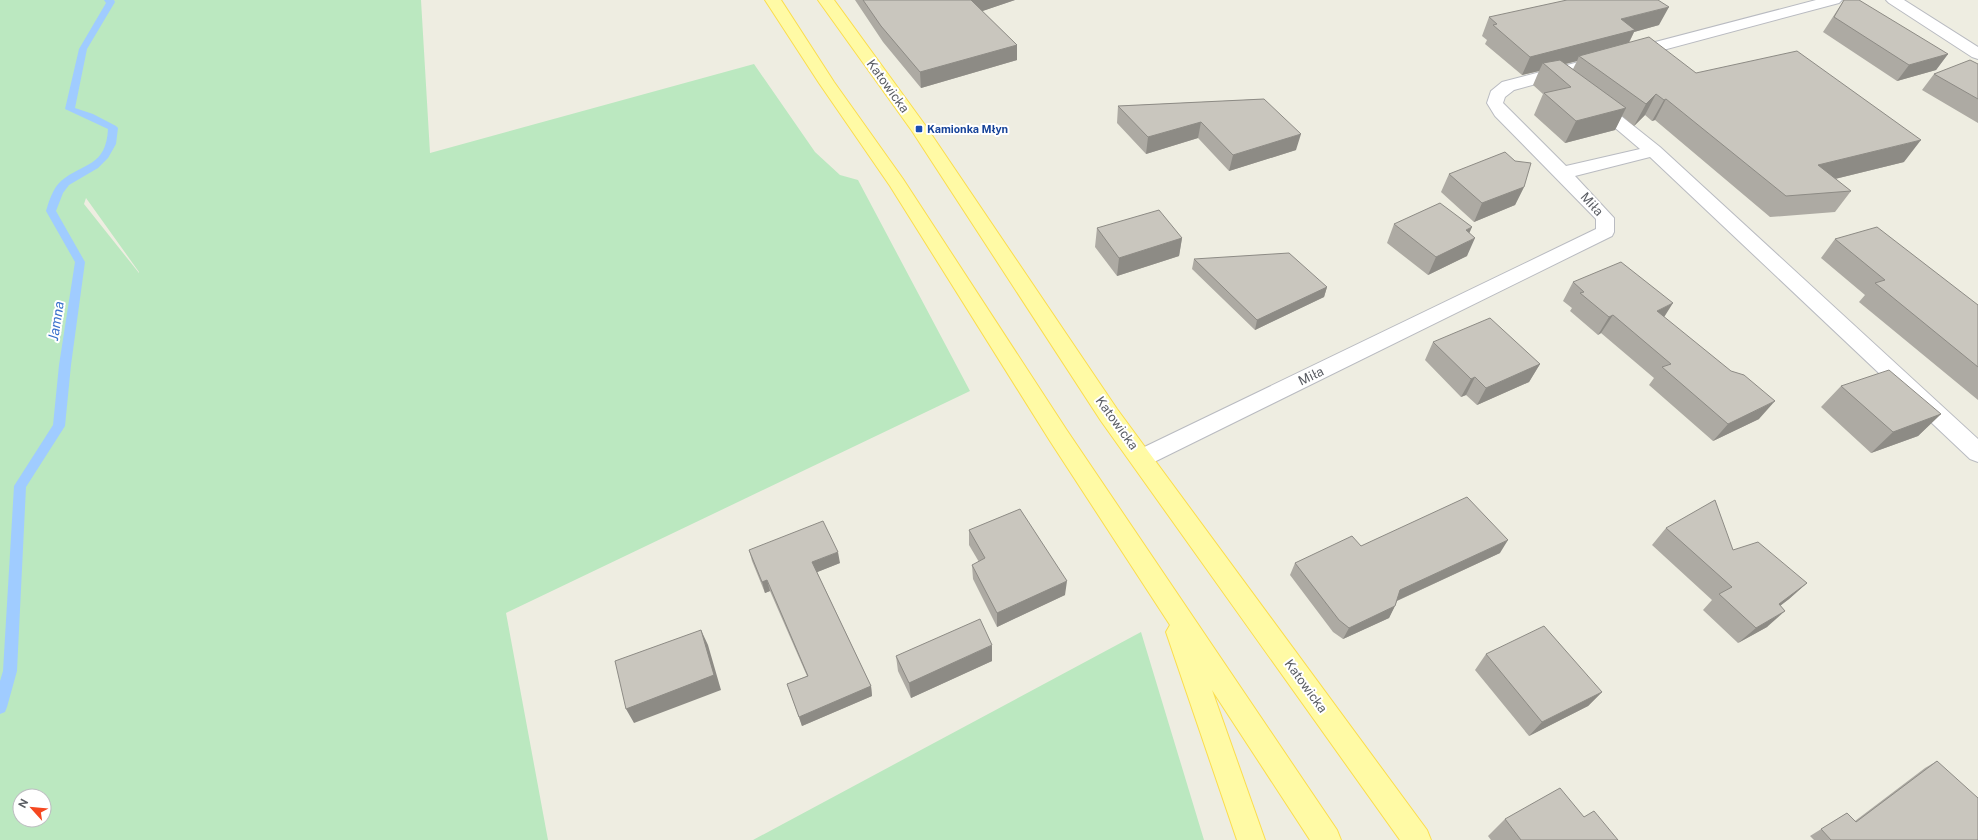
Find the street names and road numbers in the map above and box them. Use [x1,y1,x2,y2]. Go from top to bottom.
street label: Katowicka [864,56,912,116]
street label: Miła [1578,189,1606,219]
street label: Miła [1296,363,1326,389]
street label: Katowicka [1093,393,1141,453]
street label: Katowicka [1282,656,1330,716]

